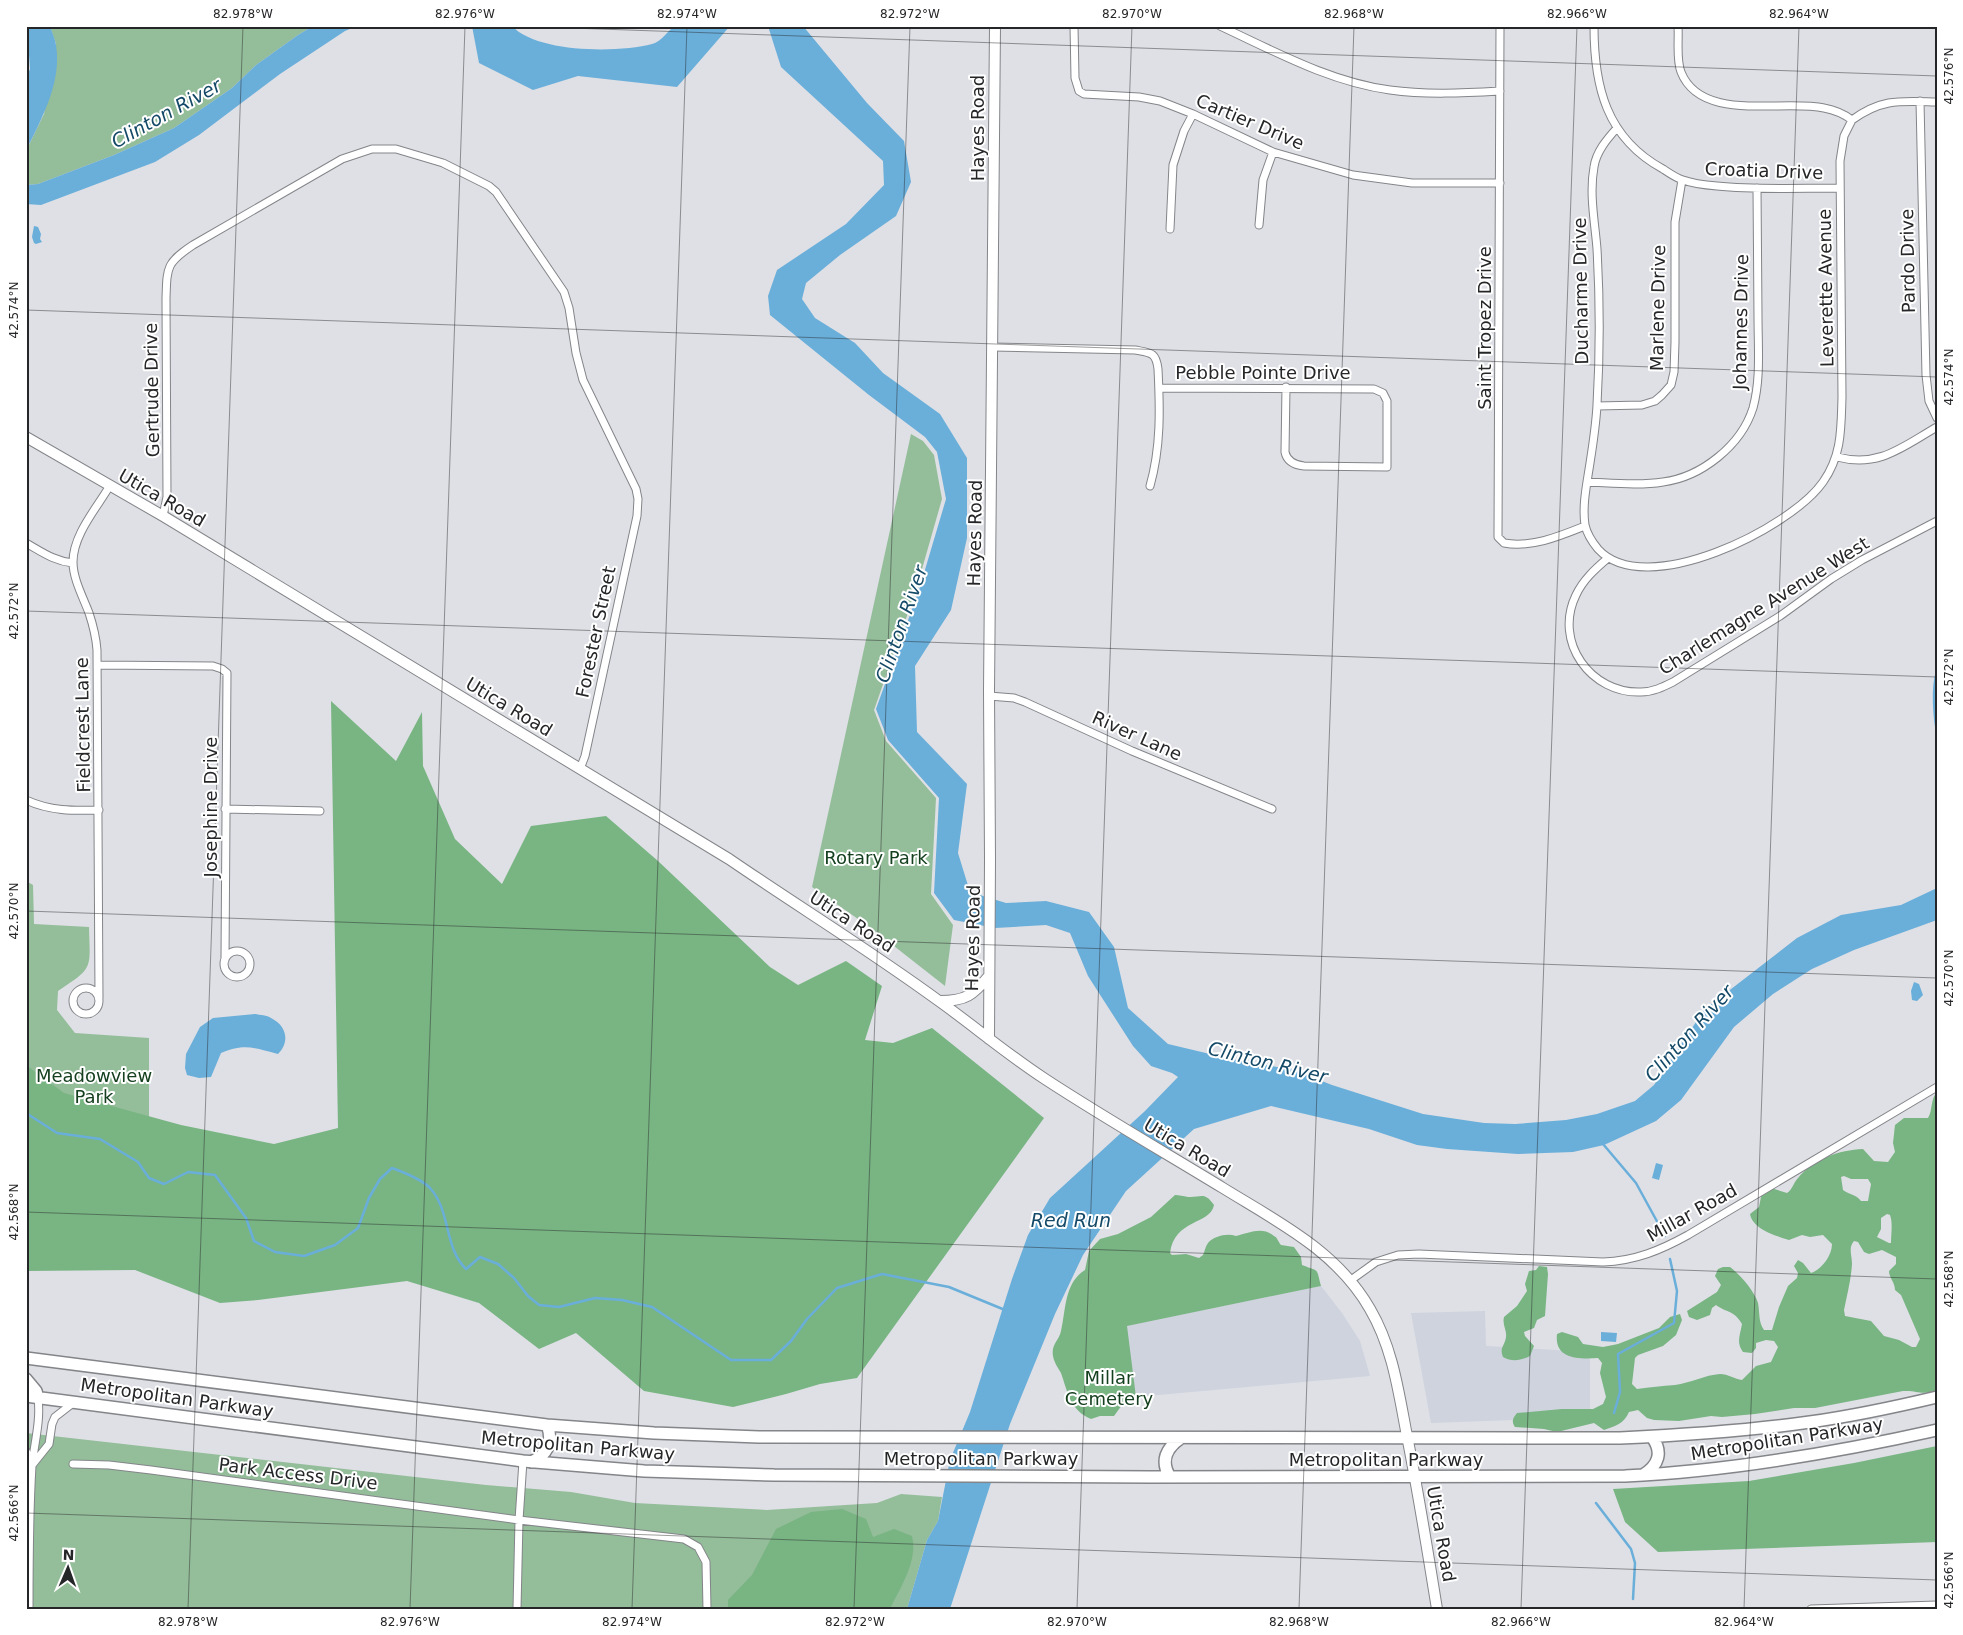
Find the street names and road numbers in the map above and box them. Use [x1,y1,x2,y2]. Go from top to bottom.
street label: Hayes Road [967,75,988,181]
street label: Cartier Drive [1193,89,1307,154]
street label: Croatia Drive [1704,158,1824,183]
street label: Leverette Avenue [1814,209,1837,367]
street label: Pardo Drive [1896,209,1919,313]
street label: Ducharme Drive [1569,217,1592,365]
street label: Marlene Drive [1646,245,1669,371]
street label: Saint Tropez Drive [1474,246,1495,410]
street label: Johannes Drive [1729,254,1752,391]
street label: Gertrude Drive [140,323,163,457]
street label: Pebble Pointe Drive [1175,362,1351,383]
street label: Utica Road [115,464,210,531]
street label: Hayes Road [963,480,986,586]
street label: Charlemagne Avenue West [1655,532,1873,679]
street label: Forester Street [571,564,620,700]
street label: Fieldcrest Lane [71,657,94,793]
street label: Utica Road [462,673,556,741]
street label: River Lane [1089,706,1185,765]
street label: Josephine Drive [200,737,221,878]
street label: Hayes Road [961,885,984,991]
street label: Utica Road [806,886,899,957]
street label: Utica Road [1140,1114,1234,1182]
street label: Millar Road [1643,1179,1741,1246]
street label: Metropolitan Parkway [79,1374,275,1421]
street label: Metropolitan Parkway [1689,1413,1885,1464]
street label: Metropolitan Parkway [480,1427,676,1464]
street label: Metropolitan Parkway [884,1448,1079,1469]
street label: Metropolitan Parkway [1289,1449,1484,1470]
street label: Park Access Drive [217,1453,379,1494]
street label: Utica Road [1423,1484,1460,1584]

